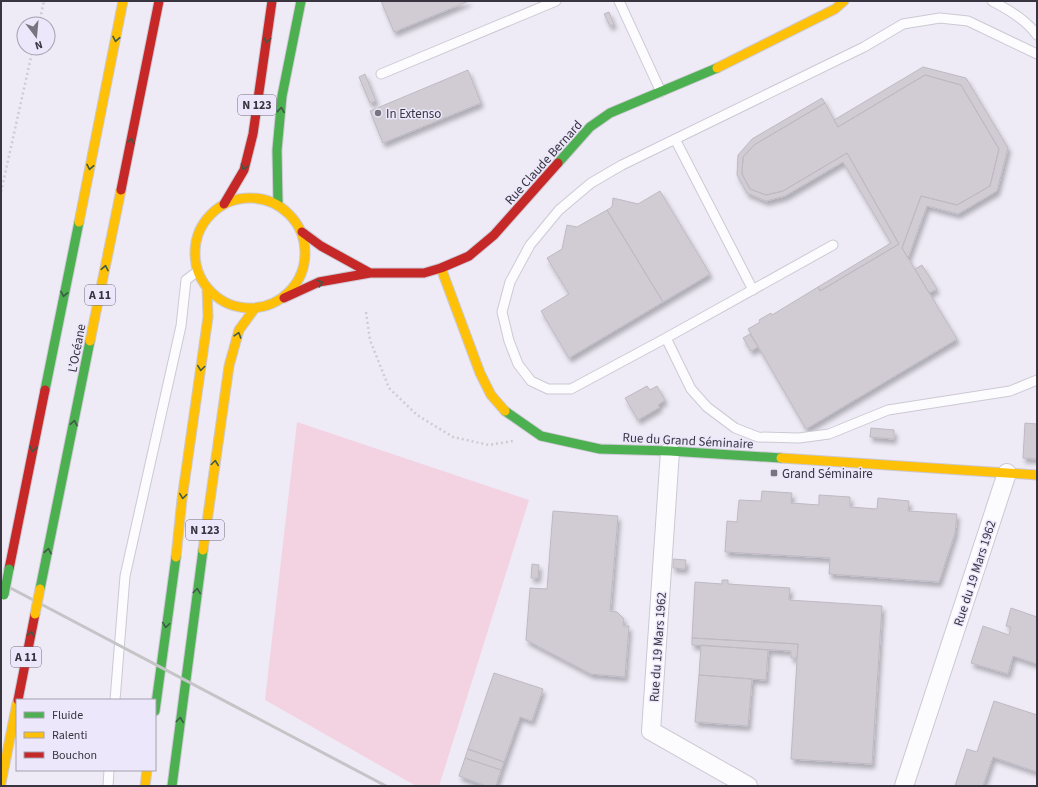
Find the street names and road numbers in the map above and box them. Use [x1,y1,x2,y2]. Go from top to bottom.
road number: N 123 [238,95,276,115]
street label: Rue Claude Bernard [501,117,587,209]
road number: A 11 [85,285,115,305]
street label: L’Océane [63,322,91,374]
street label: Rue du Grand Séminaire [622,429,754,453]
street label: Rue du 19 Mars 1962 [949,518,1001,629]
road number: N 123 [186,520,224,540]
street label: Rue du 19 Mars 1962 [645,591,671,703]
road number: A 11 [11,647,41,667]

